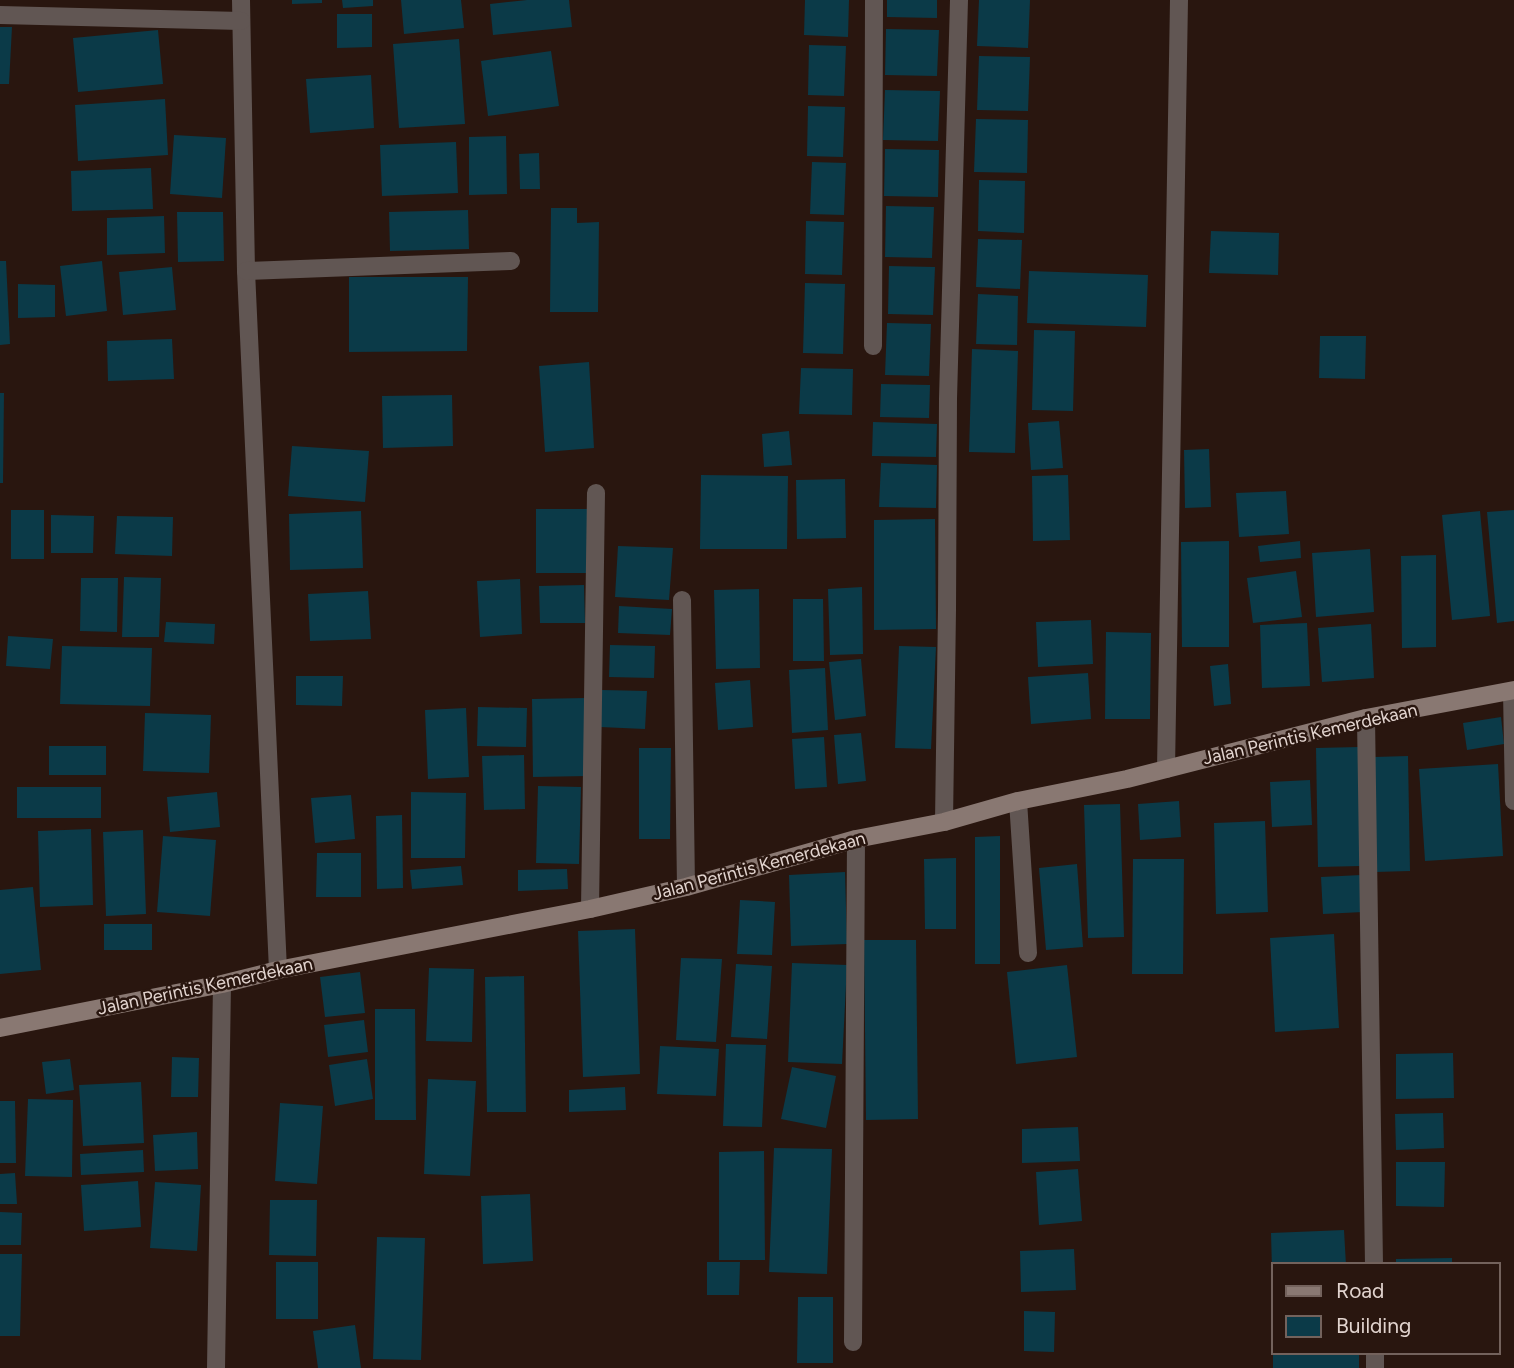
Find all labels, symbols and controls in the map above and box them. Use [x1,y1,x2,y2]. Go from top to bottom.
street label: Jalan Perintis Kemerdekaan [1201,699,1419,769]
street label: Jalan Perintis Kemerdekaan [650,827,868,905]
street label: Jalan Perintis Kemerdekaan [95,952,315,1020]
legend [1272,1263,1500,1354]
text: Road [1336,1278,1384,1303]
text: Building [1336,1313,1411,1338]

